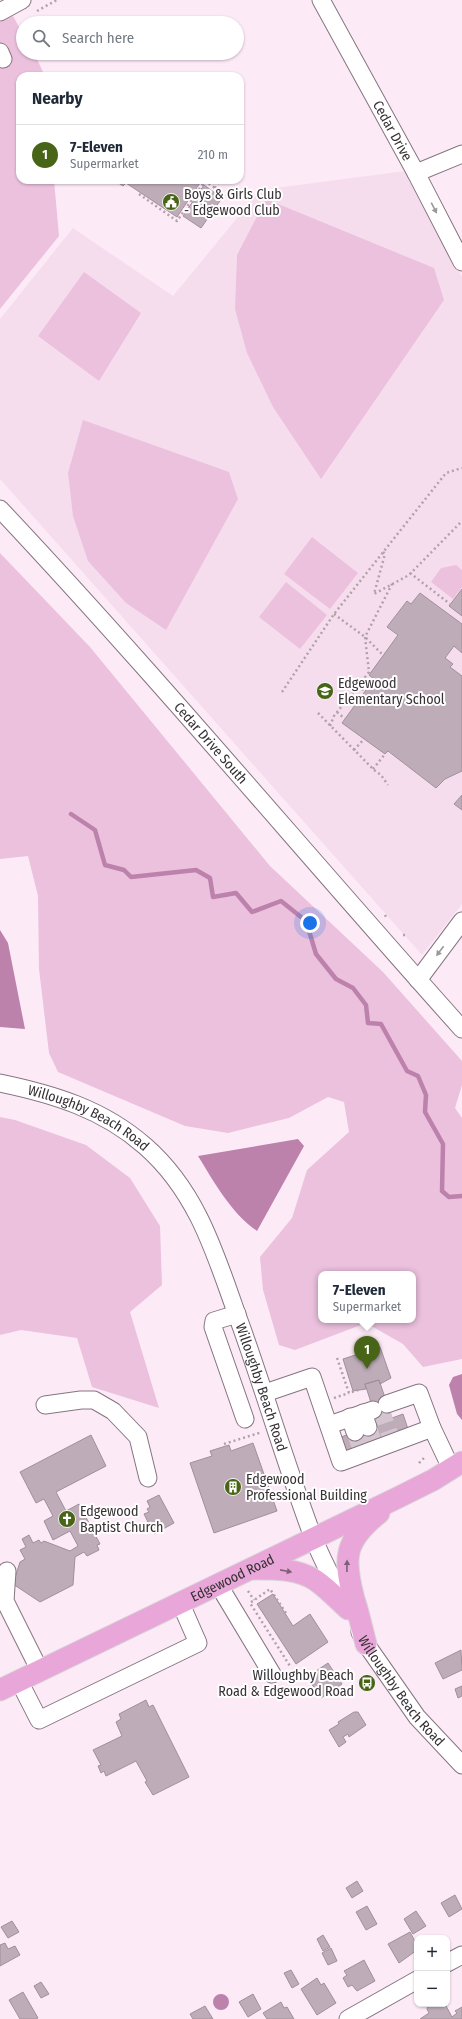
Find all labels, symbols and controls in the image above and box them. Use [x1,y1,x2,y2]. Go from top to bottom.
search box [16,16,244,60]
icon: search [30,27,52,49]
text: Search here [62,29,134,47]
text: Nearby [32,88,83,109]
street label: Cedar Drive [369,98,416,164]
text: 7-Eleven [70,138,123,156]
text: 1 [42,147,48,162]
text: 210 m [198,147,228,162]
text: Supermarket [70,156,139,171]
place label: Boys & Girls Club - Edgewood Club [184,186,282,219]
public building icon: Boys & Girls Club - Edgewood Club [161,192,181,212]
one-way arrow [431,202,437,214]
place label: Edgewood Elementary School [338,675,445,708]
school or university icon: Edgewood Elementary School [315,681,335,701]
street label: Cedar Drive South [170,699,251,788]
your location [300,913,320,933]
one-way arrow [436,945,444,956]
street label: Willoughby Beach Road [26,1082,153,1155]
popup [318,1271,416,1323]
text: 7-Eleven [333,1281,386,1299]
text: Supermarket [333,1299,401,1314]
street label: Willoughby Beach Road [232,1321,290,1454]
pin: 1 [354,1336,380,1369]
place label: Edgewood Professional Building [246,1471,367,1504]
building icon: Edgewood Professional Building [223,1477,243,1497]
place label: Edgewood Baptist Church [80,1503,163,1536]
church icon: Edgewood Baptist Church [57,1509,77,1529]
street label: Edgewood Road [188,1551,277,1606]
one-way arrow [344,1559,350,1572]
one-way arrow [279,1568,292,1574]
street label: Willoughby Beach Road [354,1633,448,1750]
place label: Willoughby Beach Road & Edgewood Road [218,1667,354,1700]
bus stop icon: Willoughby Beach Road & Edgewood Road [357,1673,377,1693]
map controls [414,1935,450,2007]
button: + [414,1935,450,1971]
button: − [414,1971,450,2007]

